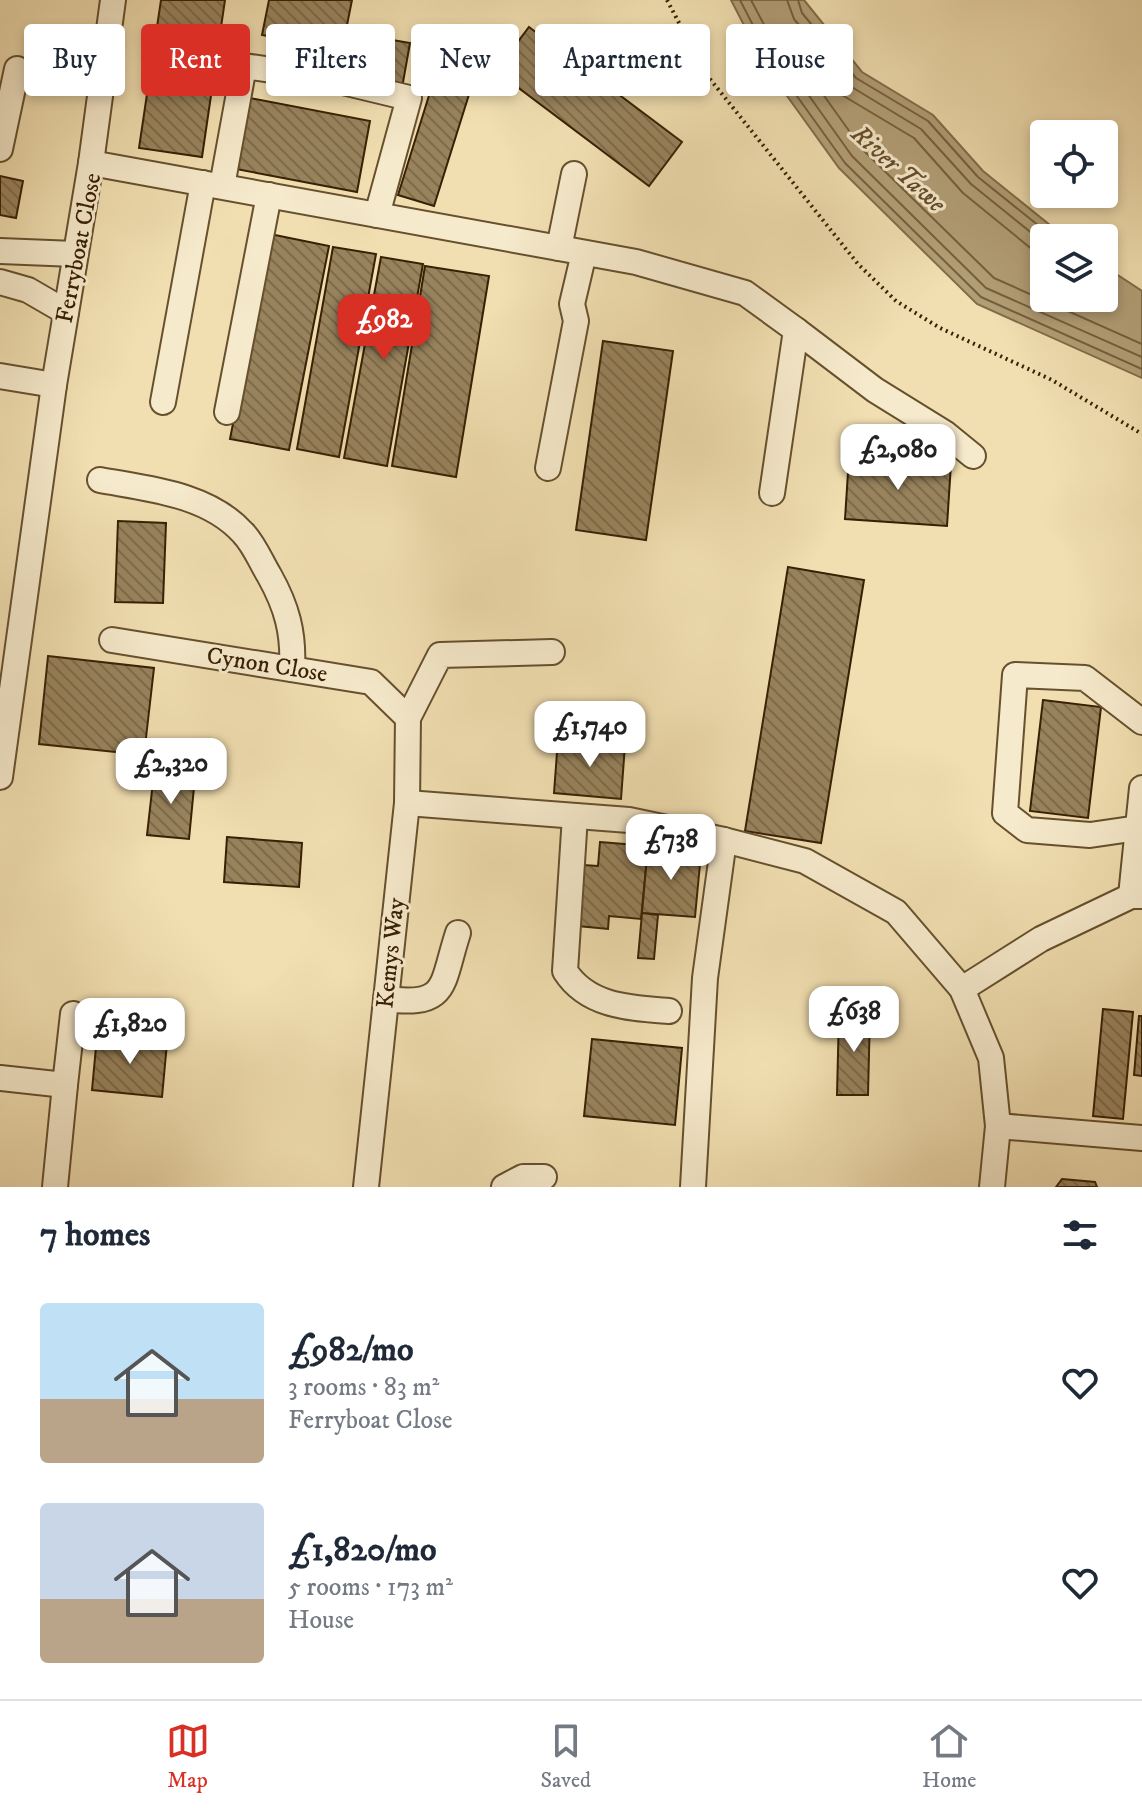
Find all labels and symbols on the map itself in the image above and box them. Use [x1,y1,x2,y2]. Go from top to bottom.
water label: River Tawe [843,117,953,221]
street label: Ferryboat Close [50,170,108,325]
pin: £982 [337,294,431,362]
pin: £2,080 [833,424,963,492]
street label: Cynon Close [205,641,330,689]
pin: £1,740 [525,701,655,769]
pin: £2,320 [106,738,236,806]
pin: £738 [624,814,718,882]
street label: Kemys Way [370,896,412,1010]
pin: £638 [807,986,901,1054]
pin: £1,820 [65,998,195,1066]

